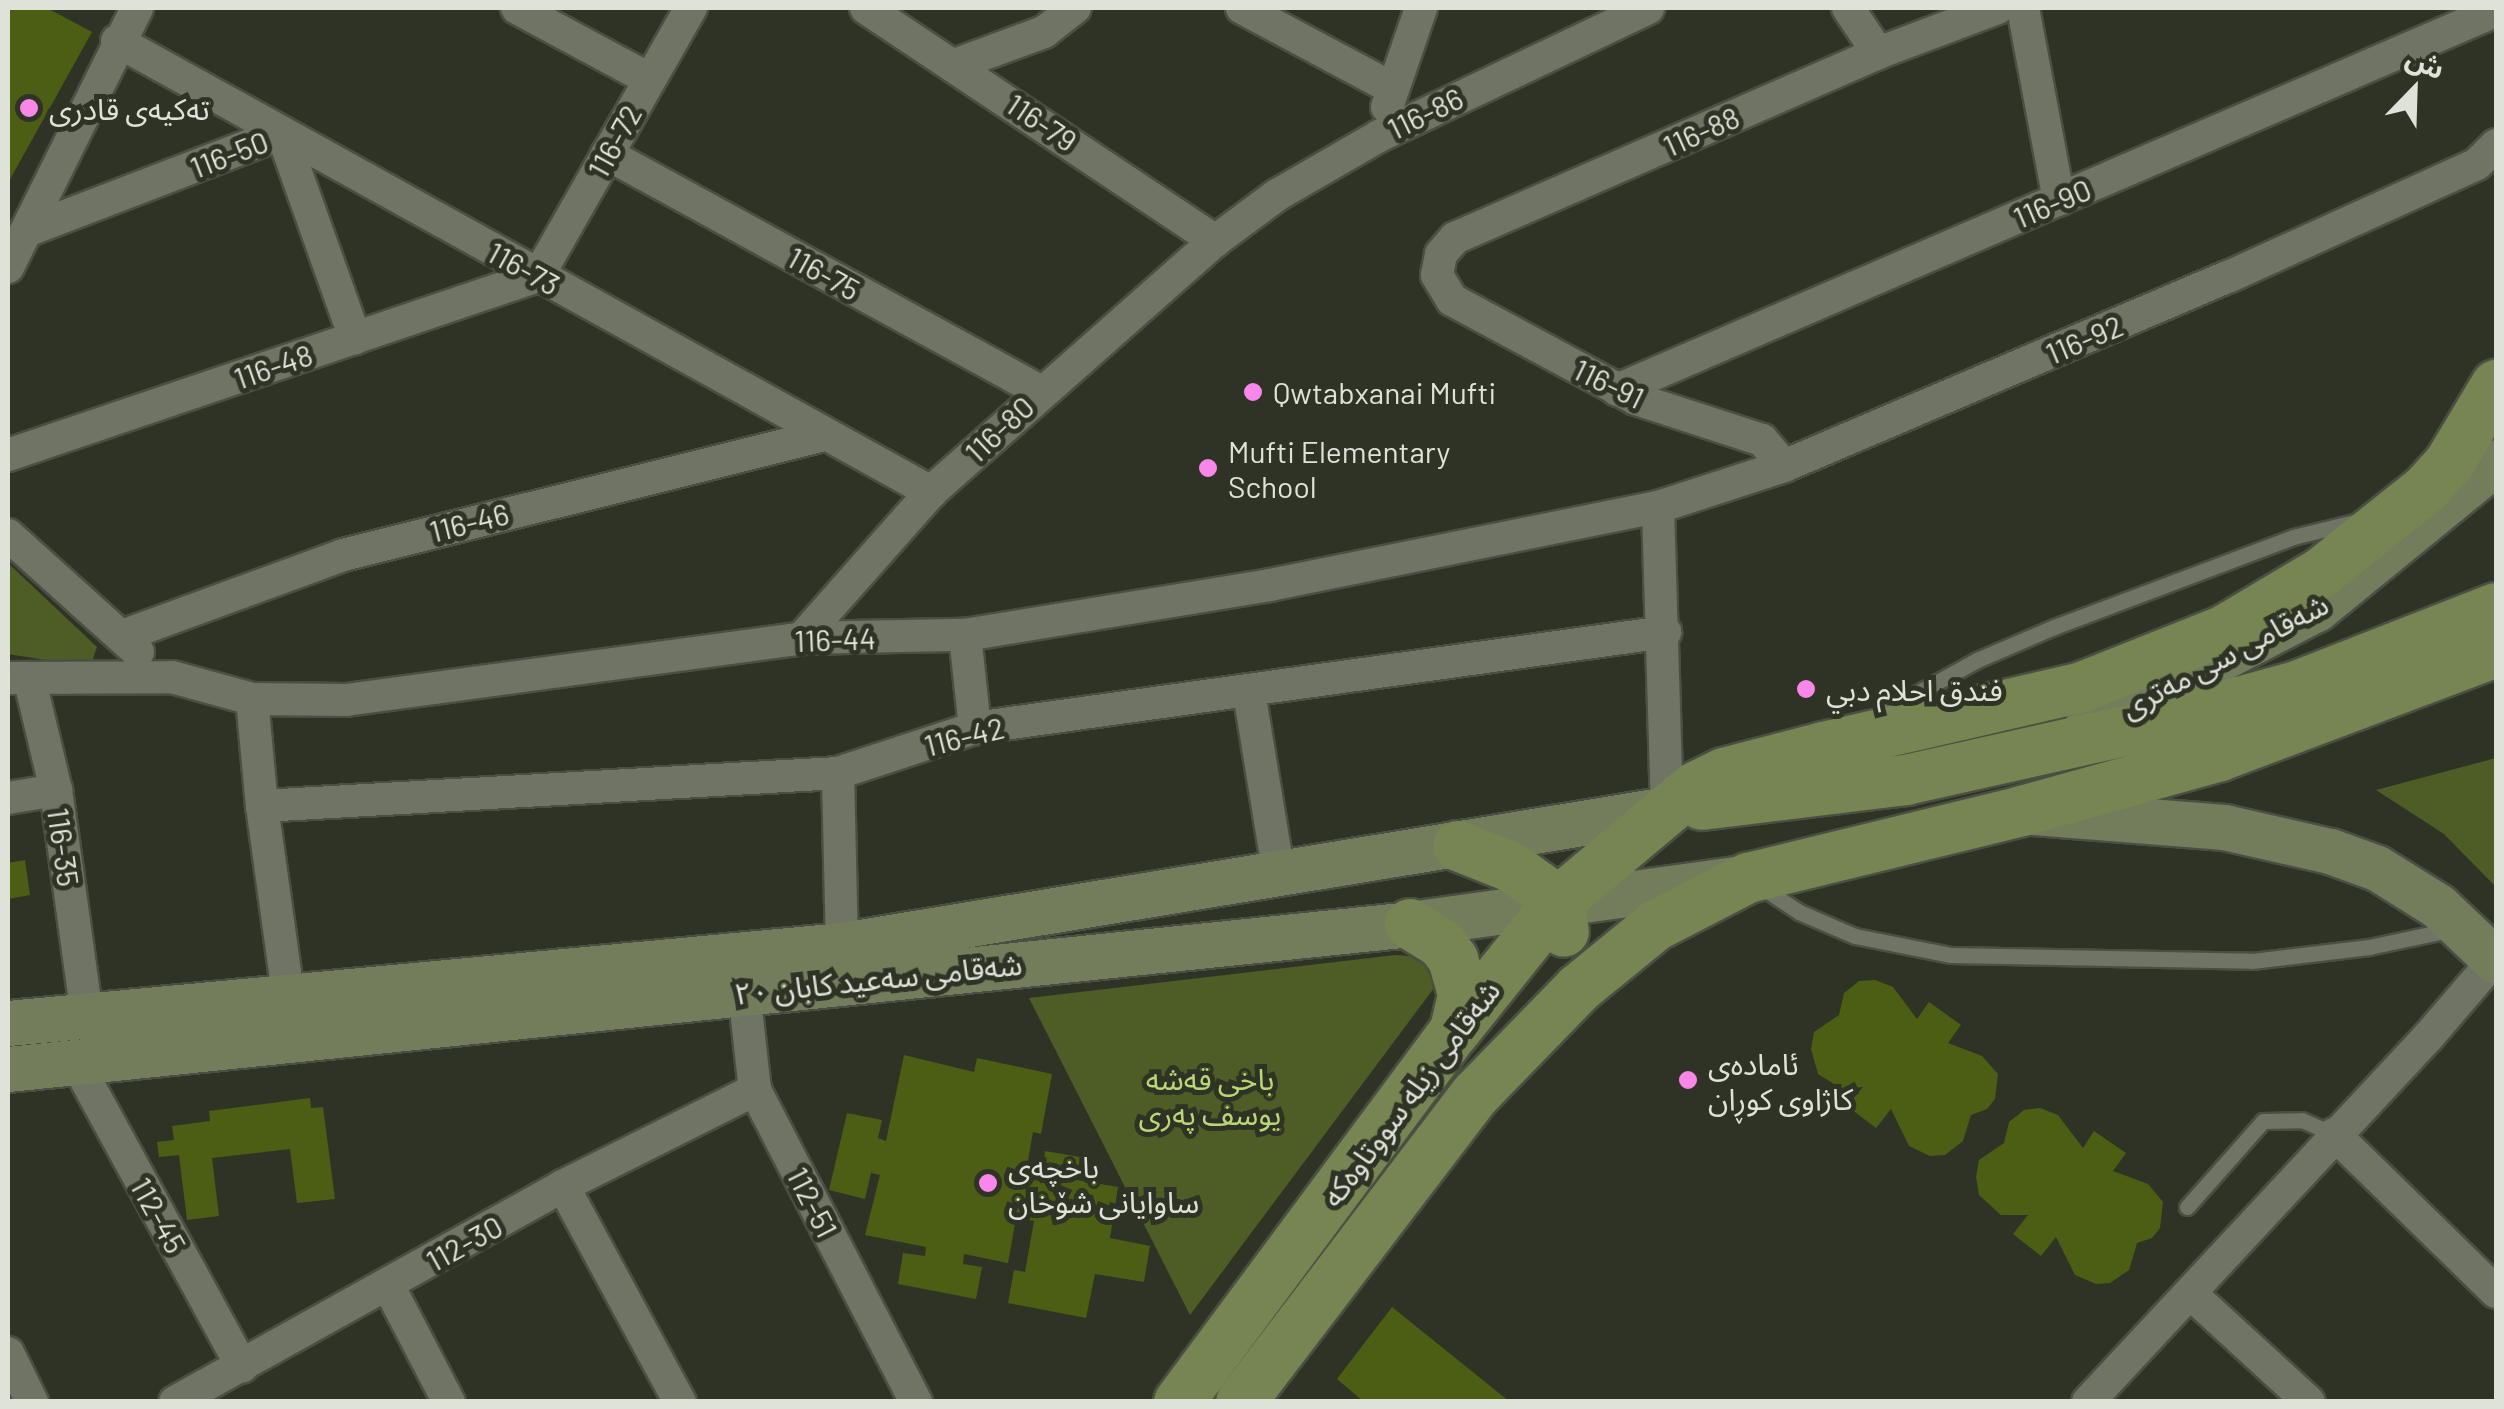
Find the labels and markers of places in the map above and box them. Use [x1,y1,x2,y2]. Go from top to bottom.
place label: تەکیەی قادری [49,90,210,126]
marker: تەکیەی قادری [18,97,40,119]
place label: Qwtabxanai Mufti [1273,374,1496,410]
marker: Qwtabxanai Mufti [1242,381,1264,403]
place label: Mufti Elementary School [1228,433,1450,504]
marker: Mufti Elementary School [1197,457,1219,479]
place label: فندق احلام دبي [1826,671,2003,707]
marker: فندق احلام دبي [1795,678,1817,700]
place label: ئامادەی کاژاوی کوڕان [1708,1045,1853,1116]
marker: ئامادەی کاژاوی کوڕان [1677,1069,1699,1091]
place label: باخچەی ساوایانی شۆخان [1008,1148,1199,1218]
marker: باخچەی ساوایانی شۆخان [977,1172,999,1194]

